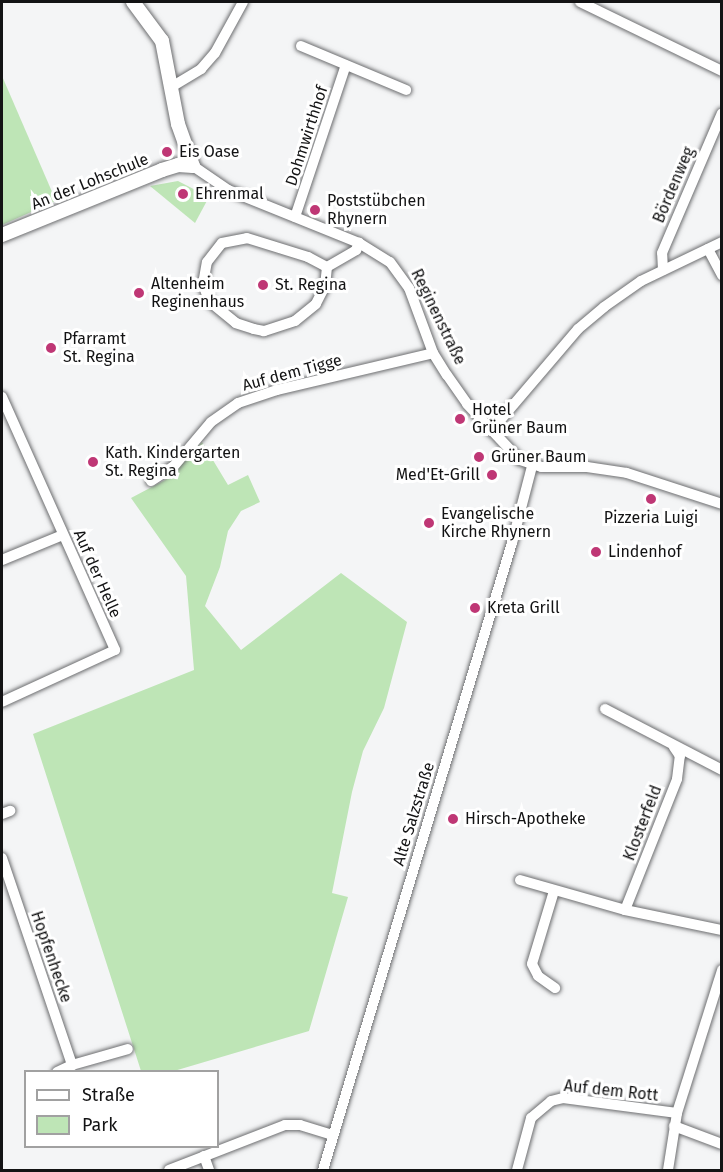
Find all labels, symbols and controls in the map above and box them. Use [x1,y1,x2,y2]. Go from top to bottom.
street label: Dohmwirthhof [282,84,332,188]
place label: Eis Oase [179,142,239,162]
street label: Bördenweg [649,144,699,226]
marker: Eis Oase [160,145,174,159]
street label: An der Lohschule [28,150,152,214]
place label: Ehrenmal [195,184,264,204]
marker: Ehrenmal [176,187,190,201]
place label: Poststübchen Rhynern [327,191,426,229]
marker: Poststübchen Rhynern [308,203,322,217]
street label: Reginenstraße [407,266,469,368]
place label: Altenheim Reginenhaus [151,274,244,312]
place label: St. Regina [275,275,347,295]
marker: St. Regina [256,278,270,292]
marker: Altenheim Reginenhaus [132,286,146,300]
place label: Pfarramt St. Regina [63,329,135,367]
marker: Pfarramt St. Regina [44,341,58,355]
street label: Auf dem Tigge [240,351,344,395]
place label: Hotel Grüner Baum [472,400,568,438]
marker: Hotel Grüner Baum [453,412,467,426]
place label: Kath. Kindergarten St. Regina [105,443,240,481]
place label: Grüner Baum [491,447,587,467]
marker: Grüner Baum [472,450,486,464]
marker: Kath. Kindergarten St. Regina [86,455,100,469]
place label: Med'Et-Grill [396,465,480,485]
marker: Med'Et-Grill [485,468,499,482]
marker: Pizzeria Luigi [644,492,658,506]
place label: Evangelische Kirche Rhynern [441,504,551,542]
place label: Pizzeria Luigi [604,508,698,528]
marker: Evangelische Kirche Rhynern [422,516,436,530]
street label: Auf der Helle [69,527,125,621]
place label: Lindenhof [608,542,682,562]
marker: Lindenhof [589,545,603,559]
place label: Kreta Grill [487,598,560,618]
marker: Kreta Grill [468,601,482,615]
street label: Alte Salzstraße [389,760,439,868]
street label: Klosterfeld [620,783,666,863]
place label: Hirsch-Apotheke [465,809,586,829]
marker: Hirsch-Apotheke [446,812,460,826]
street label: Hopfenhecke [26,909,76,1005]
legend [24,1070,219,1148]
street label: Auf dem Rott [563,1077,659,1105]
text: Straße [82,1084,135,1106]
text: Park [82,1114,117,1136]

